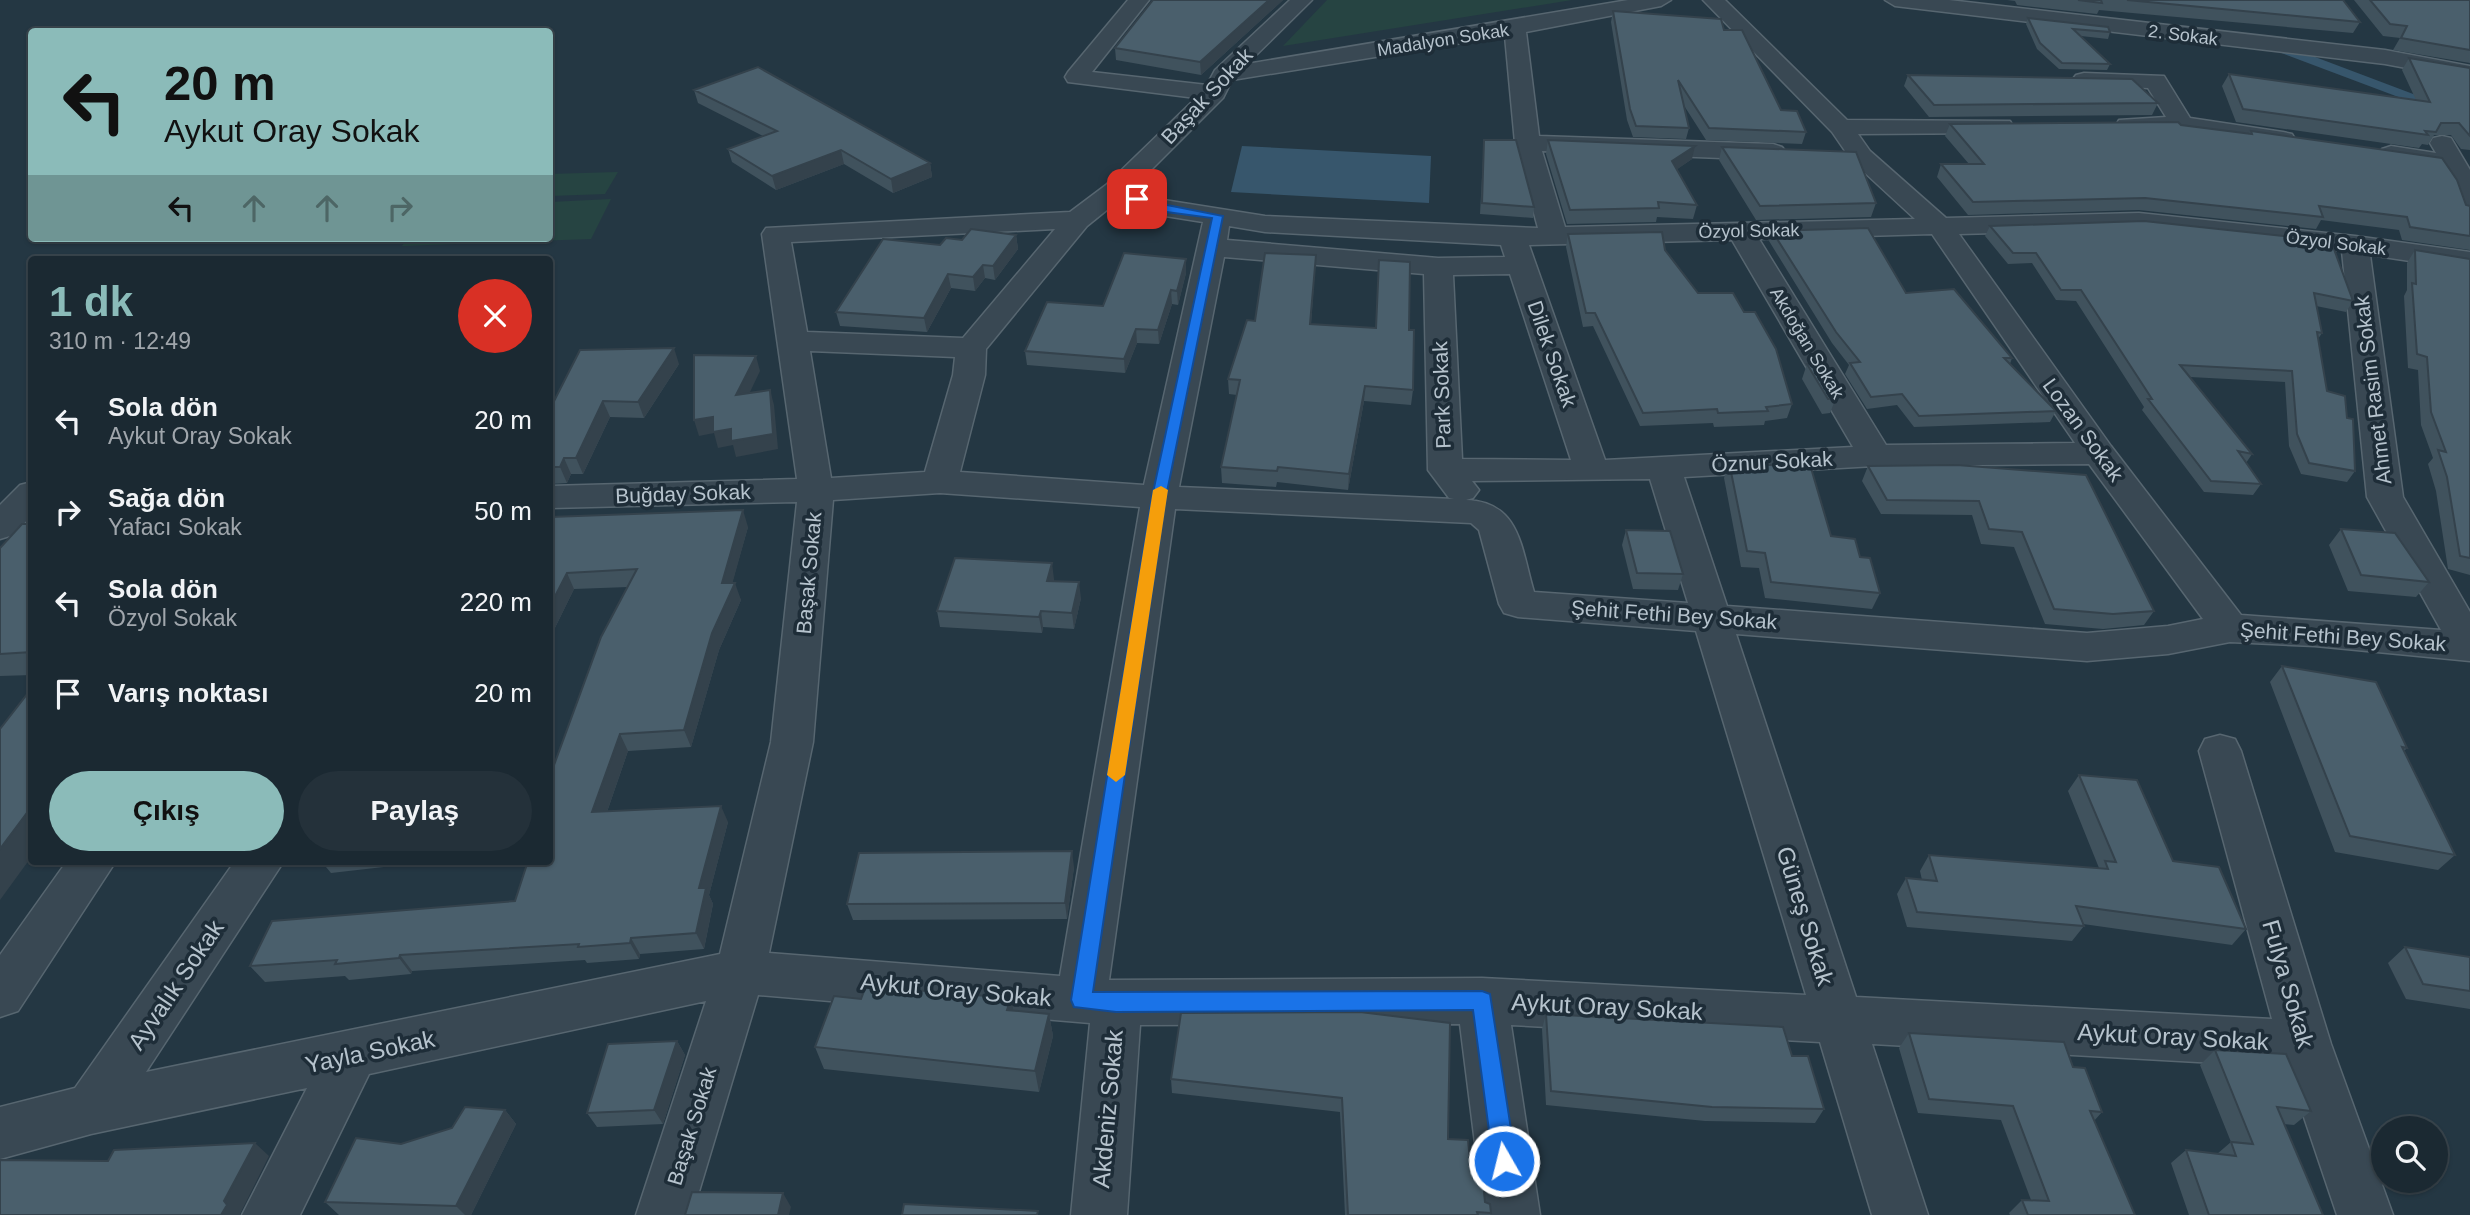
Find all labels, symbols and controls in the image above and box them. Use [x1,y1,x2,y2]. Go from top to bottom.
street label: Madalyon Sokak [1376,20,1511,60]
street label: 2. Sokak [2147,21,2220,49]
street label: Başak Sokak [1156,43,1257,148]
icon: left [49,56,140,147]
text: 20 m [164,56,276,110]
text: Aykut Oray Sokak [164,113,420,149]
pin [1107,169,1167,229]
icon: arrive [1118,180,1156,218]
icon: left [162,189,200,227]
icon: ahead [235,189,273,227]
icon: ahead [308,189,346,227]
icon: right [381,189,419,227]
street label: Özyol Sokak [1698,220,1801,242]
street label: Özyol Sokak [2285,227,2388,259]
text: 1 dk [49,278,133,325]
button: close [458,279,532,353]
street label: Akdoğan Sokak [1766,284,1849,403]
street label: Ahmet Rasim Sokak [2349,294,2396,486]
street label: Dilek Sokak [1524,298,1582,410]
text: 310 m · 12:49 [49,328,191,354]
street label: Park Sokak [1428,340,1455,449]
street label: Lozan Sokak [2038,374,2129,486]
text: Sola dön [108,392,218,422]
icon: left [49,402,87,440]
text: 20 m [474,405,532,435]
text: Aykut Oray Sokak [108,423,292,449]
street label: Öznur Sokak [1711,447,1834,476]
street label: Buğday Sokak [615,480,752,507]
text: Sağa dön [108,483,225,513]
icon: right [49,493,87,531]
text: 50 m [474,496,532,526]
street label: Başak Sokak [792,510,825,635]
text: Yafacı Sokak [108,514,242,540]
text: Sola dön [108,574,218,604]
icon: left [49,584,87,622]
text: 220 m [460,587,532,617]
street label: Şehit Fethi Bey Sokak [1570,596,1778,633]
text: Özyol Sokak [108,605,237,631]
street label: Şehit Fethi Bey Sokak [2239,618,2447,655]
icon: arrive [49,675,87,713]
text: Varış noktası [108,678,268,708]
text: 20 m [474,678,532,708]
button: Çıkış [49,771,284,851]
button: Paylaş [298,771,532,851]
street label: Güneş Sokak [1772,843,1840,990]
street label: Ayvalık Sokak [122,914,229,1055]
street label: Fulya Sokak [2257,917,2320,1052]
street label: Aykut Oray Sokak [859,968,1054,1011]
street label: Aykut Oray Sokak [1511,988,1704,1025]
street label: Aykut Oray Sokak [2077,1018,2270,1055]
street label: Yayla Sokak [303,1024,438,1078]
street label: Akdeniz Sokak [1087,1028,1128,1189]
street label: Başak Sokak [663,1063,721,1188]
map controls [2371,1116,2448,1193]
button: search [2371,1116,2448,1193]
position arrow [1467,1124,1541,1198]

